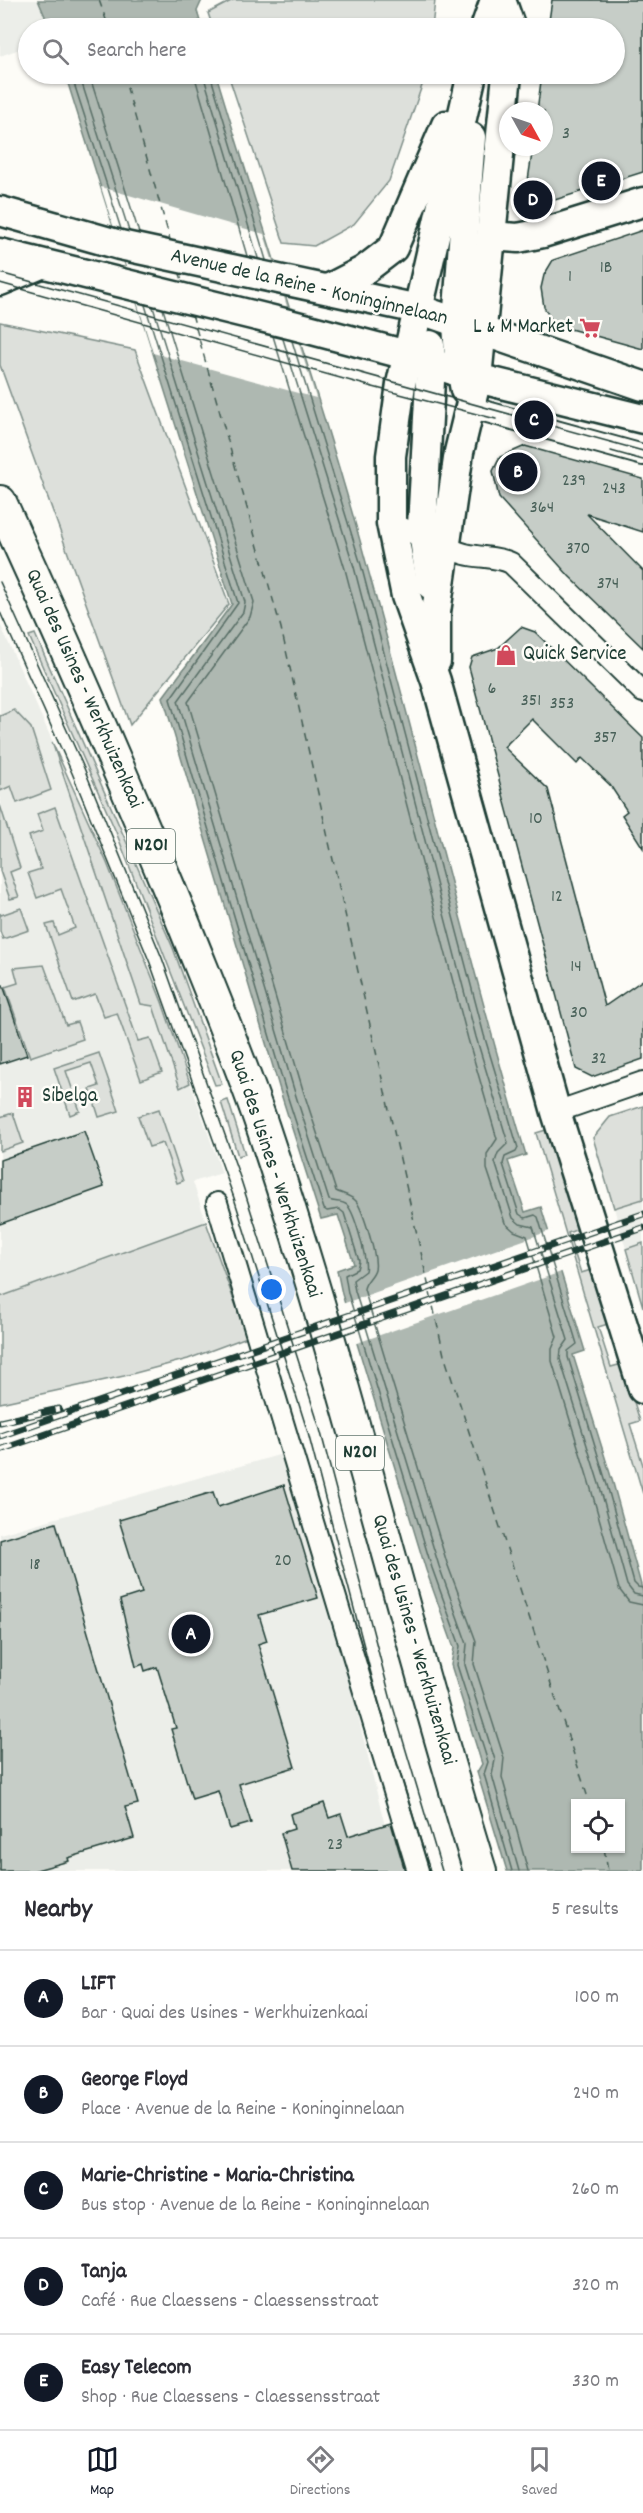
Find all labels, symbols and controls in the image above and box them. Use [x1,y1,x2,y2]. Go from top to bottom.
search box [18,18,625,84]
icon: search [39,35,72,68]
text: Search here [87,36,186,67]
north arrow [499,102,553,156]
house number: 3 [562,122,570,147]
pin: E [582,158,620,204]
pin: D [514,178,552,222]
street label: Avenue de la Reine - Koninginnelaan [168,242,450,334]
house number: 1B [600,256,612,281]
house number: 1 [568,265,572,290]
place label: L & M Market [473,313,573,343]
supermarket icon: L & M Market [578,316,602,340]
pin: C [514,398,554,442]
pin: B [498,450,538,494]
house number: 239 [562,469,586,494]
house number: 243 [602,477,626,502]
house number: 364 [530,496,554,521]
house number: 370 [566,537,590,562]
street label: Quai des Usines - Werkhuizenkaai [17,565,149,814]
house number: 374 [597,572,619,597]
place label: Quick Service [523,640,627,670]
shop icon: Quick Service [494,643,518,667]
house number: 6 [488,677,496,702]
house number: 351 [521,689,541,714]
house number: 353 [550,692,574,717]
house number: 357 [593,726,617,751]
house number: 10 [529,807,543,832]
road number: N201 [127,829,175,863]
house number: 12 [551,885,563,910]
house number: 14 [570,955,582,980]
house number: 30 [570,1001,588,1026]
street label: Quai des Usines - Werkhuizenkaai [220,1046,328,1302]
house number: 32 [591,1047,607,1072]
place label: Sibelga [42,1082,99,1112]
building icon: Sibelga [13,1085,37,1109]
your location [257,1275,286,1304]
road number: N201 [336,1436,384,1470]
street label: Quai des Usines - Werkhuizenkaai [363,1511,463,1769]
house number: 20 [274,1549,292,1574]
house number: 18 [29,1553,41,1578]
pin: A [172,1612,210,1656]
map controls [571,1799,625,1853]
button: locate [571,1799,625,1853]
house number: 23 [327,1833,343,1858]
text: Nearby [24,1892,92,1929]
text: 5 results [551,1896,619,1924]
text: LIFT [81,1969,115,2000]
text: A [38,1984,49,2012]
text: 100 m [575,1984,619,2012]
text: Bar · Quai des Usines - Werkhuizenkaai [81,2000,368,2028]
text: George Floyd [81,2065,188,2096]
text: B [39,2080,48,2108]
text: 240 m [573,2080,619,2108]
text: Place · Avenue de la Reine - Koninginnelaan [81,2096,405,2124]
text: Marie-Christine - Maria-Christina [81,2161,354,2192]
text: C [39,2176,48,2204]
text: 260 m [571,2176,619,2204]
text: Bus stop · Avenue de la Reine - Koninginnelaan [81,2192,430,2220]
text: Tanja [81,2257,126,2288]
text: D [38,2272,49,2300]
text: 320 m [572,2272,619,2300]
text: Café · Rue Claessens - Claessensstraat [81,2288,379,2316]
text: Easy Telecom [81,2353,192,2384]
text: E [39,2368,48,2396]
text: 330 m [572,2368,619,2396]
text: Shop · Rue Claessens - Claessensstraat [81,2384,380,2412]
tab: Map [86,2443,119,2502]
tab: Directions [290,2443,350,2502]
tab: Saved [522,2443,557,2502]

